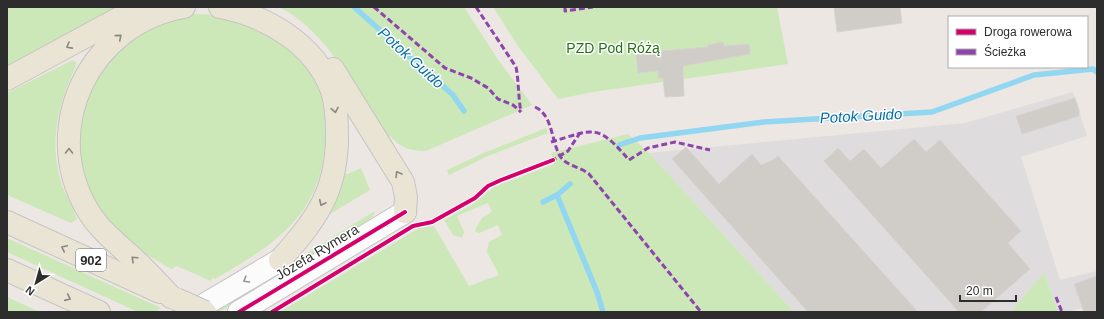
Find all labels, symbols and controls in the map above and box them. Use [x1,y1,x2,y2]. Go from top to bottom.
legend [948,16,1088,68]
water label: Potok Guido [375,24,448,92]
text: Droga rowerowa [984,25,1072,39]
one-way arrow [114,34,122,41]
park label: PZD Pod Różą [566,40,660,56]
one-way arrow [66,41,74,48]
text: Ścieżka [984,44,1026,59]
water label: Potok Guido [819,105,903,126]
one-way arrow [330,107,339,113]
one-way arrow [65,148,73,154]
one-way arrow [396,171,403,178]
one-way arrow [319,198,327,206]
street label: Józefa Rymera [273,221,362,283]
one-way arrow [61,245,68,253]
road number: 902 [76,249,106,271]
one-way arrow [131,256,139,264]
north arrow [16,263,56,303]
one-way arrow [243,275,250,282]
scale bar [960,277,1016,303]
text: N [23,284,37,298]
text: 20 m [966,284,993,298]
one-way arrow [64,293,71,301]

